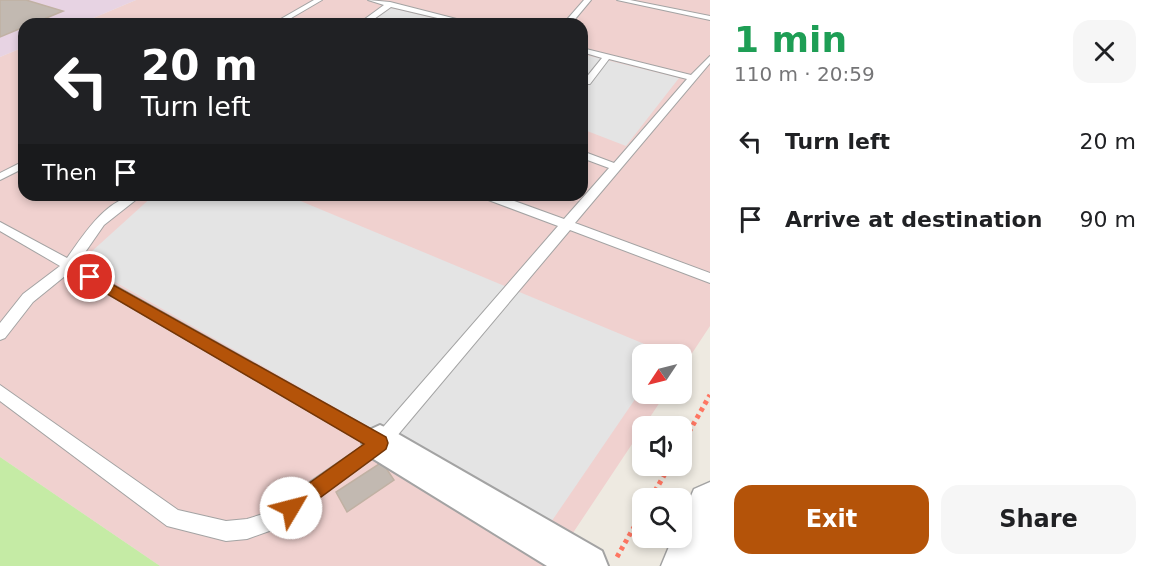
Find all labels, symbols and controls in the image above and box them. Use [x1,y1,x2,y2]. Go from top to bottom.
text: 1 min [734,19,847,60]
button: close [1073,20,1136,83]
text: 20 m [141,41,258,90]
icon: left [42,42,120,120]
text: 110 m · 20:59 [734,62,875,86]
text: Turn left [141,91,251,122]
icon: left [734,125,767,158]
text: Turn left [785,129,890,154]
text: 20 m [1080,129,1136,154]
icon: arrive [109,156,142,189]
text: Then [42,160,97,185]
icon: arrive [734,203,767,236]
text: Arrive at destination [785,207,1042,232]
text: 90 m [1080,207,1136,232]
pin [64,251,115,302]
icon: arrive [73,260,106,293]
north arrow [632,344,692,404]
map controls [632,344,692,548]
button: sound [632,416,692,476]
position arrow [259,476,323,540]
button: Exit [734,485,929,554]
button: Share [941,485,1136,554]
button: search [632,488,692,548]

